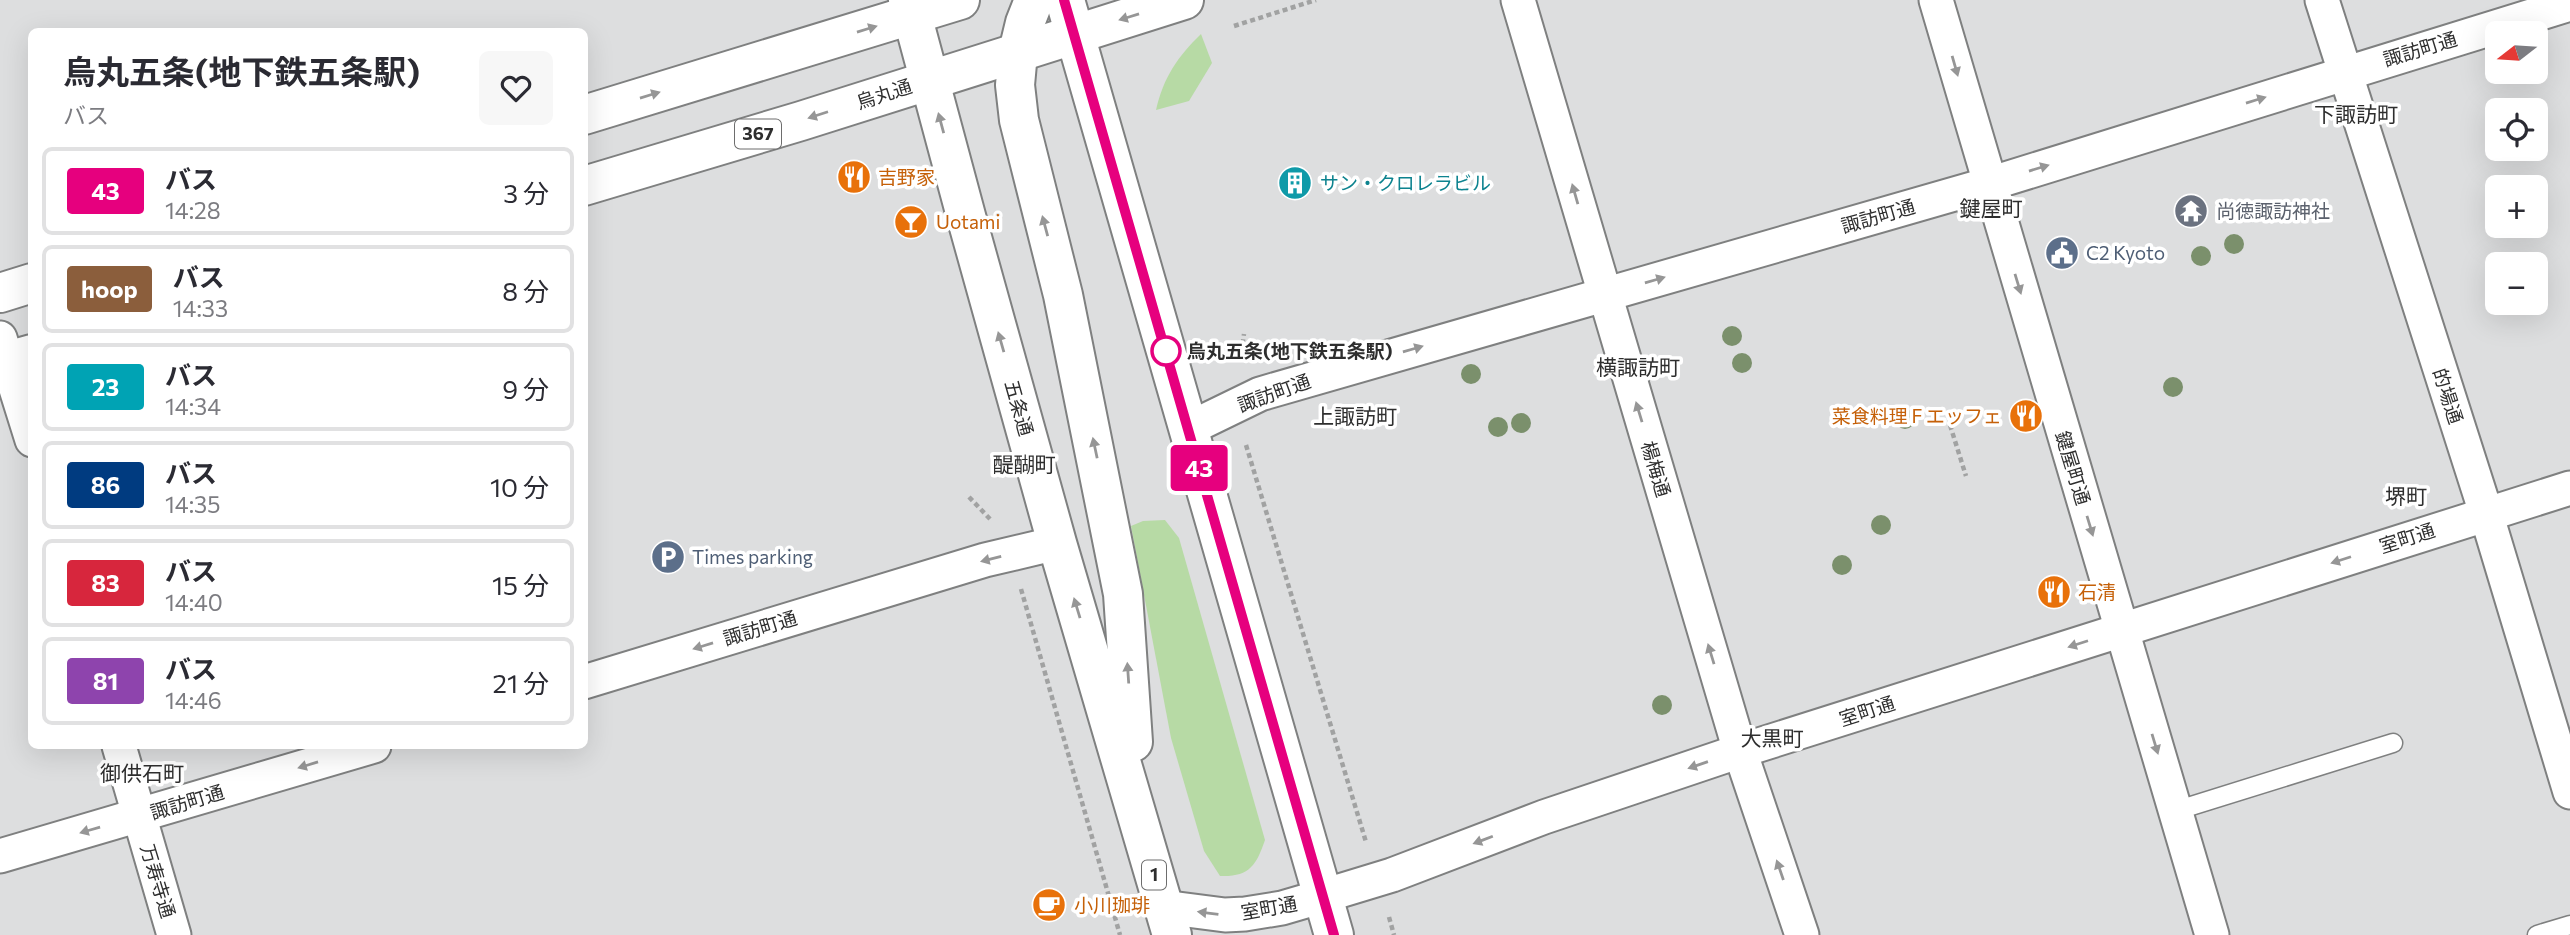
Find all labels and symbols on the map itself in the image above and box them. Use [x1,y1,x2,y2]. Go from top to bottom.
one-way arrow [1118,13,1139,23]
north arrow [2485,21,2548,84]
one-way arrow [857,24,878,34]
street label: 諏訪町通 [2380,26,2460,71]
one-way arrow [1950,55,1960,76]
street label: 烏丸通 [853,74,915,113]
one-way arrow [640,90,661,100]
one-way arrow [2245,95,2266,105]
district label: 下諏訪町 [2314,101,2398,126]
one-way arrow [808,110,829,121]
one-way arrow [935,111,946,133]
road number: 367 [735,119,781,148]
restaurant icon: 吉野家 [835,158,873,196]
one-way arrow [2028,163,2049,173]
building icon: サン・クロレラビル [1276,164,1314,202]
place label: 吉野家 [878,165,935,188]
place label: サン・クロレラビル [1320,171,1491,194]
one-way arrow [1569,183,1579,204]
temple icon: 尚徳諏訪神社 [2172,192,2210,230]
street label: 諏訪町通 [1838,194,1918,237]
district label: 鍵屋町 [1960,195,2023,220]
place label: 尚徳諏訪神社 [2216,199,2330,222]
bar icon: Uotami [892,203,930,241]
place label: Uotami [936,210,1000,233]
one-way arrow [1039,215,1050,237]
public building icon: C2 Kyoto [2043,234,2081,272]
place label: C2 Kyoto [2086,241,2165,264]
one-way arrow [1645,274,1666,284]
one-way arrow [2014,274,2024,295]
one-way arrow [995,331,1006,353]
marker: 烏丸五条(地下鉄五条駅) [1151,336,1181,366]
place label: 烏丸五条(地下鉄五条駅) [1187,339,1393,362]
one-way arrow [1403,344,1424,354]
district label: 横諏訪町 [1596,354,1680,379]
street label: 的場通 [2429,365,2468,427]
street label: 諏訪町通 [1234,369,1313,416]
street label: 五条通 [1001,377,1038,438]
restaurant icon: 菜食料理 F エッフェ [2007,397,2045,435]
one-way arrow [1633,401,1643,422]
district label: 上諏訪町 [1313,403,1397,428]
place label: 菜食料理 F エッフェ [1832,404,2002,427]
street label: 鍵屋町通 [2051,428,2096,508]
one-way arrow [1090,437,1101,459]
street label: 楊梅通 [1637,438,1676,499]
line badge: 43 [1168,445,1230,491]
district label: 醍醐町 [993,451,1056,476]
district label: 堺町 [2385,483,2427,508]
one-way arrow [2086,515,2096,536]
street label: 室町通 [2376,518,2438,557]
parking icon: Times parking [649,538,687,576]
place label: Times parking [692,545,813,568]
one-way arrow [980,554,1002,565]
one-way arrow [2331,555,2352,565]
restaurant icon: 石清 [2035,573,2073,611]
place label: 石清 [2078,580,2116,603]
one-way arrow [1071,597,1081,618]
street label: 諏訪町通 [720,605,800,650]
one-way arrow [2067,640,2088,650]
one-way arrow [692,641,713,651]
one-way arrow [1705,643,1715,664]
one-way arrow [1122,662,1133,684]
street label: 室町通 [1836,691,1898,730]
district label: 大黒町 [1741,725,1804,750]
one-way arrow [2150,733,2160,754]
district label: 御供石町 [100,760,184,785]
one-way arrow [1687,760,1708,771]
one-way arrow [298,761,319,771]
street label: 諏訪町通 [147,779,227,824]
one-way arrow [79,826,100,836]
one-way arrow [1473,835,1494,846]
street label: 万寿寺通 [136,841,181,921]
road number: 1 [1142,860,1166,890]
one-way arrow [1774,860,1785,881]
cafe icon: 小川珈琲 [1030,886,1068,924]
street label: 室町通 [1239,891,1299,924]
place label: 小川珈琲 [1074,893,1150,916]
one-way arrow [1197,907,1219,918]

